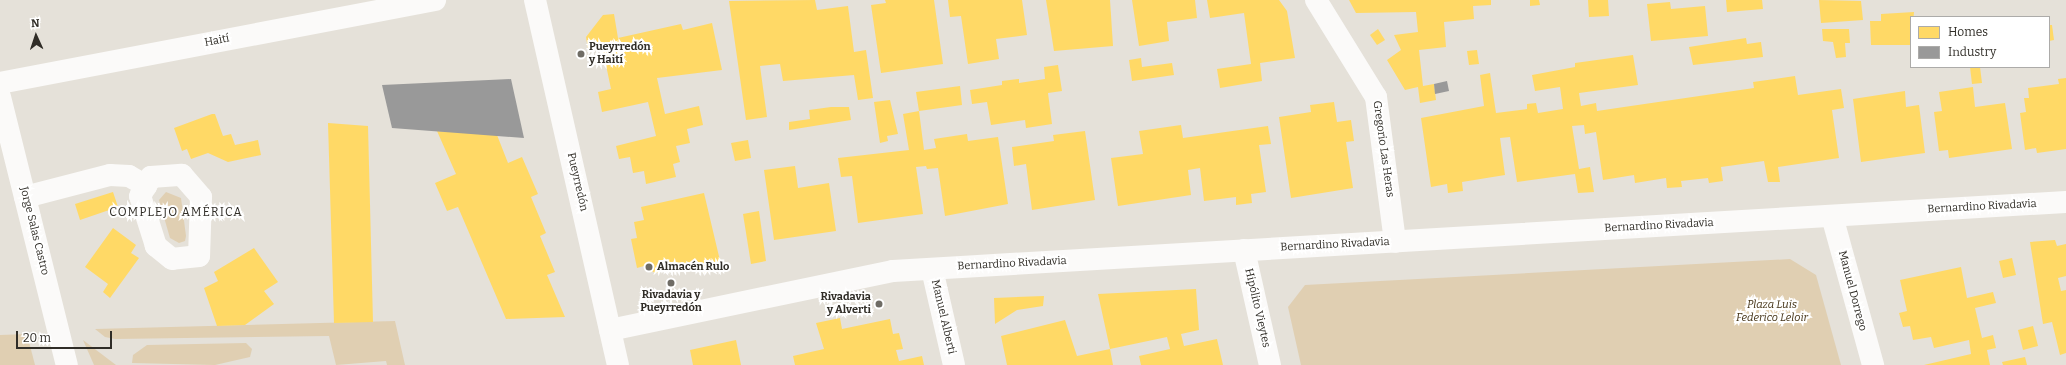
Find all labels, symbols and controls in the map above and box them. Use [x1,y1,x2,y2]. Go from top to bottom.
north arrow [16,16,56,56]
legend [1910,16,2050,68]
text: N [31,17,40,30]
text: Homes [1948,25,1988,39]
street label: Haití [203,32,231,50]
place label: Pueyrredón y Haití [589,41,651,67]
text: Industry [1948,45,1996,59]
marker: Pueyrredón y Haití [576,49,586,59]
street label: Gregorio Las Heras [1370,100,1396,198]
street label: Pueyrredón [564,151,590,213]
street label: Jorge Salas Castro [17,185,51,277]
street label: Bernardino Rivadavia [1927,198,2037,216]
district label: COMPLEJO AMÉRICA [109,206,243,220]
street label: Bernardino Rivadavia [1604,217,1714,235]
street label: Bernardino Rivadavia [1280,236,1390,254]
street label: Manuel Dorrego [1835,249,1869,333]
street label: Bernardino Rivadavia [957,255,1067,273]
place label: Almacén Rulo [657,260,729,274]
marker: Almacén Rulo [644,262,654,272]
street label: Hipólito Vieytes [1241,267,1273,349]
marker: Rivadavia y Pueyrredón [666,278,676,288]
street label: Manuel Alberti [928,278,958,356]
place label: Rivadavia y Pueyrredón [640,289,702,315]
place label: Rivadavia y Alverti [820,291,871,317]
marker: Rivadavia y Alverti [874,299,884,309]
park label: Plaza Luis Federico Leloir [1736,299,1808,325]
scale bar [18,323,114,349]
text: 20 m [23,331,51,345]

